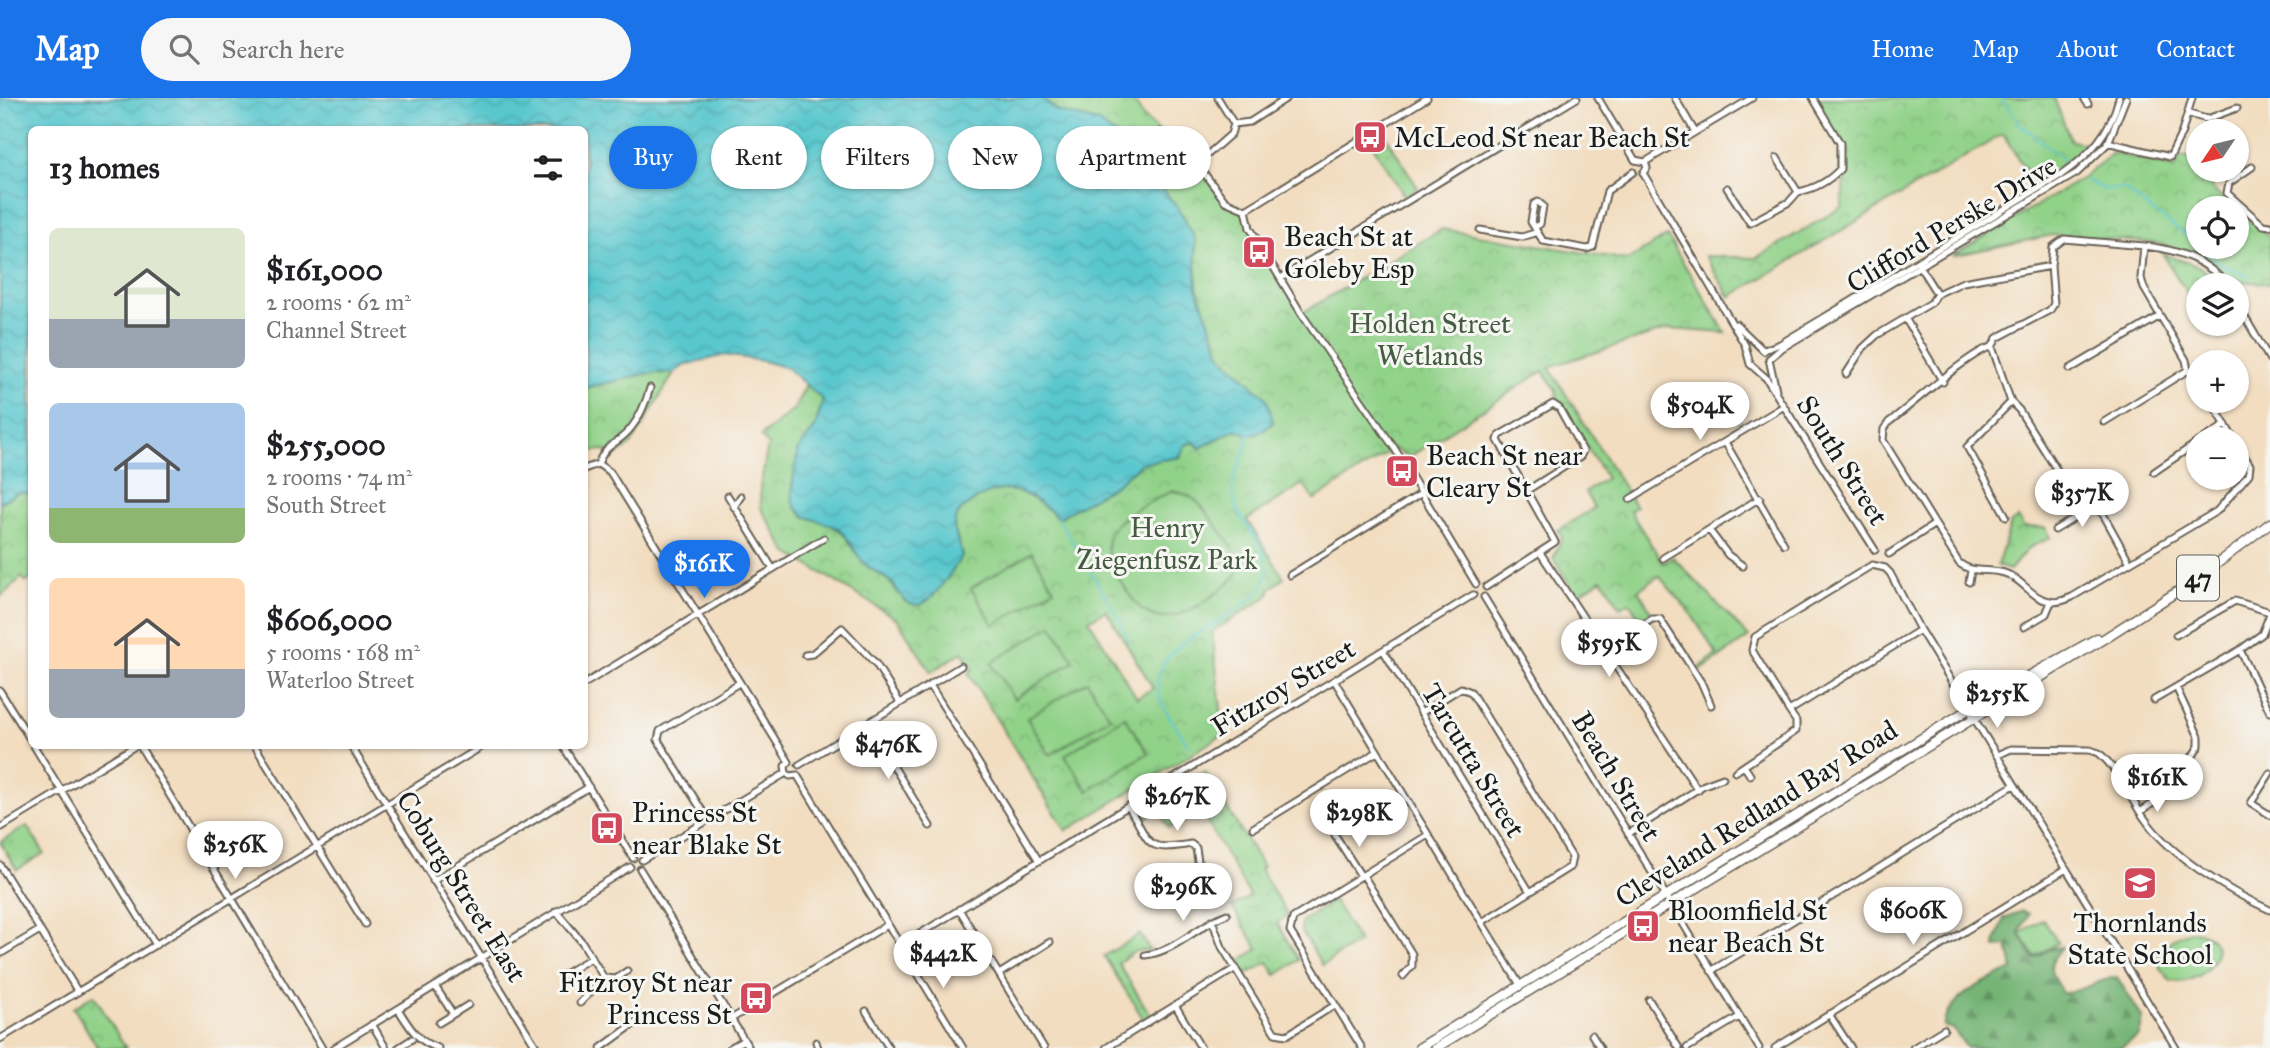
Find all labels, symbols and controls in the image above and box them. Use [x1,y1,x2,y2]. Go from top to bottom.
search box [141,18,631,81]
text: Map [35,29,99,69]
icon: search [165,30,203,68]
text: Search here [221,33,345,65]
text: Home [1871,34,1934,64]
text: Map [1972,34,2019,64]
text: About [2057,34,2118,64]
text: Contact [2156,34,2235,64]
bus stop icon: McLeod St near Beach St [1351,118,1389,156]
north arrow [2186,119,2249,182]
map controls [2186,119,2249,490]
place label: McLeod St near Beach St [1394,120,1690,155]
chip: Buy [609,126,697,189]
chip: Rent [711,126,807,189]
chip: Filters [821,126,934,189]
chip: New [948,126,1042,189]
chip: Apartment [1056,126,1211,189]
street label: Clifford Perske Drive [1840,148,2063,301]
icon: filters [529,149,567,187]
text: 13 homes [49,150,160,186]
button: locate [2186,196,2249,259]
place label: Beach St at Goleby Esp [1284,219,1414,286]
bus stop icon: Beach St at Goleby Esp [1240,233,1278,271]
text: $161,000 [266,252,383,288]
icon: home [105,256,189,340]
button: layers [2186,273,2249,336]
text: 2 rooms · 62 m² [266,288,411,316]
park label: Holden Street Wetlands [1349,306,1511,373]
text: Channel Street [266,316,407,344]
button: + [2186,350,2249,413]
pin: $504K [1651,382,1749,442]
street label: South Street [1789,389,1896,532]
text: $504K [1666,391,1734,419]
text: $255,000 [266,427,386,463]
button: − [2186,427,2249,490]
icon: home [105,431,189,515]
place label: Beach St near Cleary St [1426,438,1583,505]
bus stop icon: Beach St near Cleary St [1383,452,1421,490]
text: 2 rooms · 74 m² [266,463,412,491]
pin: $357K [2033,470,2131,529]
text: $357K [2051,478,2113,506]
text: South Street [266,491,386,519]
park label: Henry Ziegenfusz Park [1077,510,1257,577]
pin: $161K [655,540,753,600]
text: $161K [674,549,734,577]
road number: 47 [2177,556,2219,600]
text: $606,000 [266,602,392,638]
icon: home [105,606,189,690]
pin: $595K [1560,620,1658,679]
text: $595K [1577,628,1641,656]
street label: Fitzroy Street [1205,631,1362,744]
text: 5 rooms · 168 m² [266,638,420,666]
text: Waterloo Street [266,666,414,694]
pin: $255K [1948,670,2046,730]
street label: Tarcutta Street [1414,677,1533,844]
text: $255K [1966,679,2028,707]
street label: Beach Street [1564,705,1669,847]
street label: Cleveland Redland Bay Road [1609,712,1904,915]
pin: $476K [839,722,937,781]
text: $476K [855,730,921,758]
pin: $161K [2108,754,2206,814]
text: $161K [2127,763,2187,791]
pin: $267K [1128,774,1226,833]
text: $267K [1144,782,1210,810]
street label: Coburg Street East [389,784,534,988]
pin: $298K [1310,790,1408,849]
place label: Princess St near Blake St [632,795,782,862]
text: $298K [1326,798,1392,826]
bus stop icon: Princess St near Blake St [588,809,626,847]
pin: $256K [186,822,284,881]
text: $256K [203,830,267,858]
pin: $296K [1134,864,1232,923]
school or university icon: Thornlands State School [2121,864,2159,902]
text: $296K [1150,872,1216,900]
pin: $606K [1864,888,1962,947]
place label: Bloomfield St near Beach St [1668,893,1828,960]
text: $606K [1879,896,1947,924]
place label: Thornlands State School [2068,905,2213,972]
bus stop icon: Bloomfield St near Beach St [1624,907,1662,945]
pin: $442K [894,930,992,990]
text: $442K [909,939,977,967]
place label: Fitzroy St near Princess St [559,965,732,1032]
bus stop icon: Fitzroy St near Princess St [737,979,775,1017]

